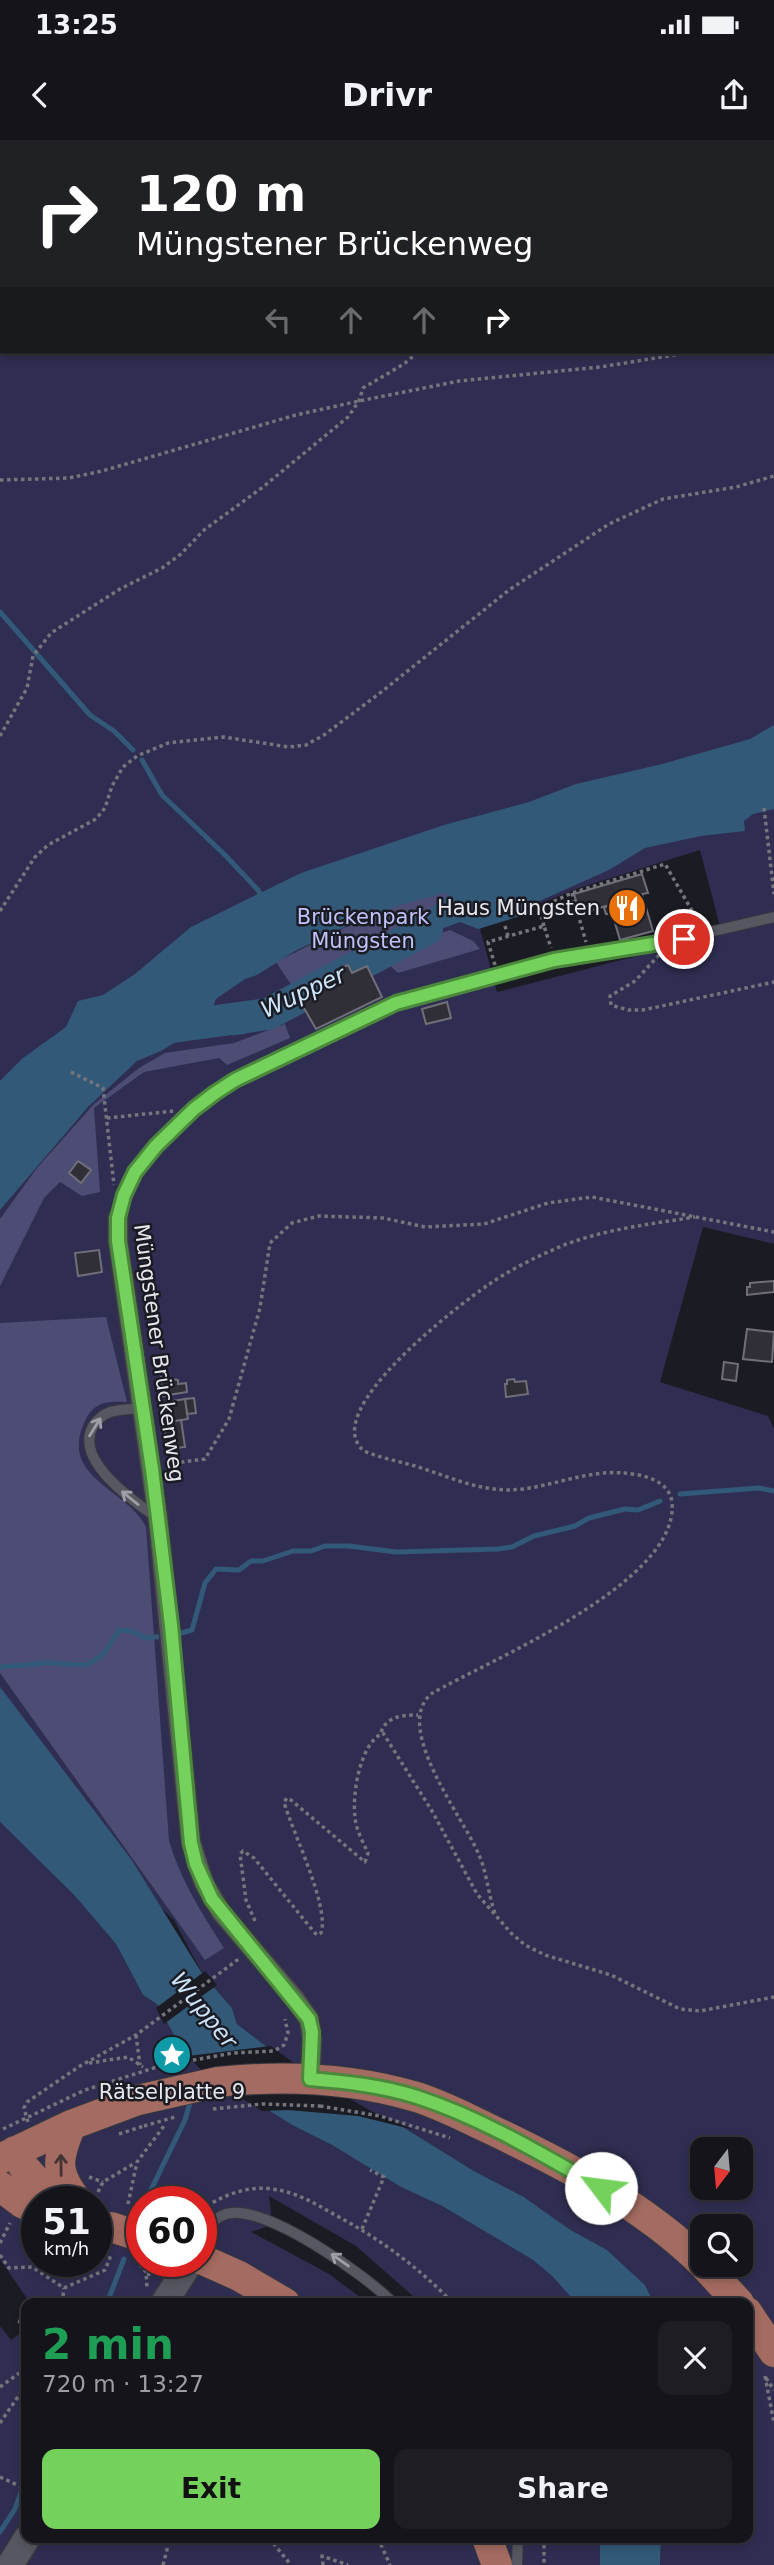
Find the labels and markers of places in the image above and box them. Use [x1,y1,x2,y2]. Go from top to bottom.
restaurant icon: Haus Müngsten [606,887,648,929]
place label: Haus Müngsten [437,896,600,920]
pin [654,909,714,969]
place icon: Rätselplatte 9 [151,2034,193,2076]
place label: Rätselplatte 9 [99,2080,245,2104]

